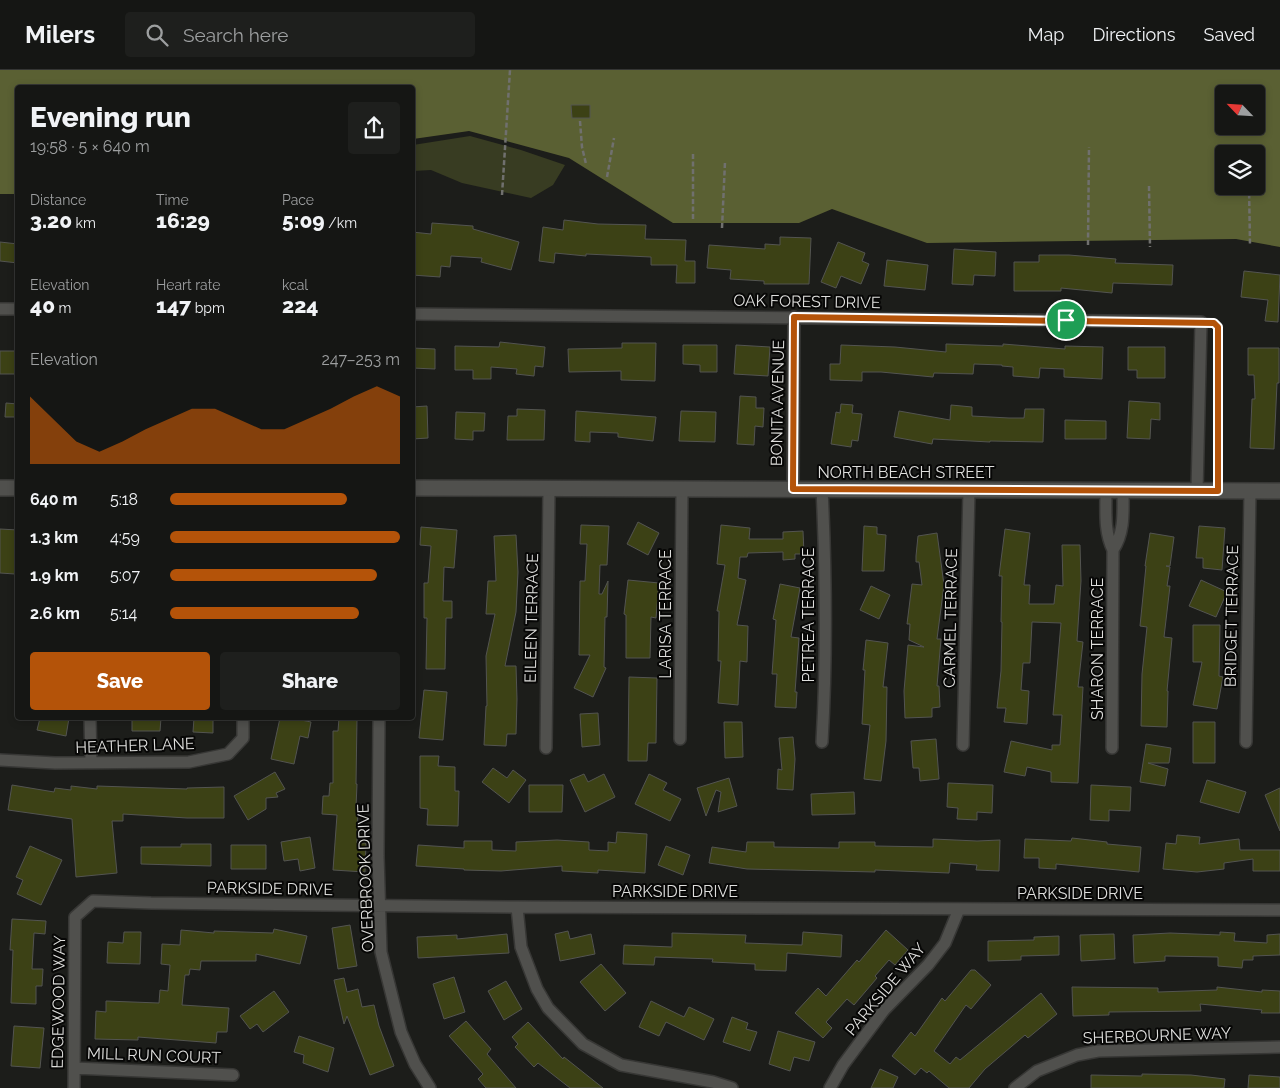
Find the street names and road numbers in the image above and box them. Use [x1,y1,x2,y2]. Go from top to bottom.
street label: OAK FOREST DRIVE [733,291,881,312]
street label: BONITA AVENUE [767,339,788,466]
street label: NORTH BEACH STREET [817,463,995,482]
street label: BRIDGET TERRACE [1221,545,1242,687]
street label: PETREA TERRACE [799,547,818,683]
street label: CARMEL TERRACE [940,548,961,688]
street label: LARISA TERRACE [656,549,675,679]
street label: EILEEN TERRACE [521,553,542,683]
street label: SHARON TERRACE [1088,578,1107,720]
street label: HEATHER LANE [75,734,195,757]
street label: OVERBROOK DRIVE [353,803,378,952]
street label: PARKSIDE DRIVE [207,878,333,899]
street label: PARKSIDE DRIVE [612,882,738,901]
street label: PARKSIDE DRIVE [1017,884,1143,903]
street label: EDGEWOOD WAY [48,935,69,1069]
street label: PARKSIDE WAY [841,939,930,1039]
street label: SHERBOURNE WAY [1083,1023,1232,1048]
street label: MILL RUN COURT [87,1044,222,1067]

